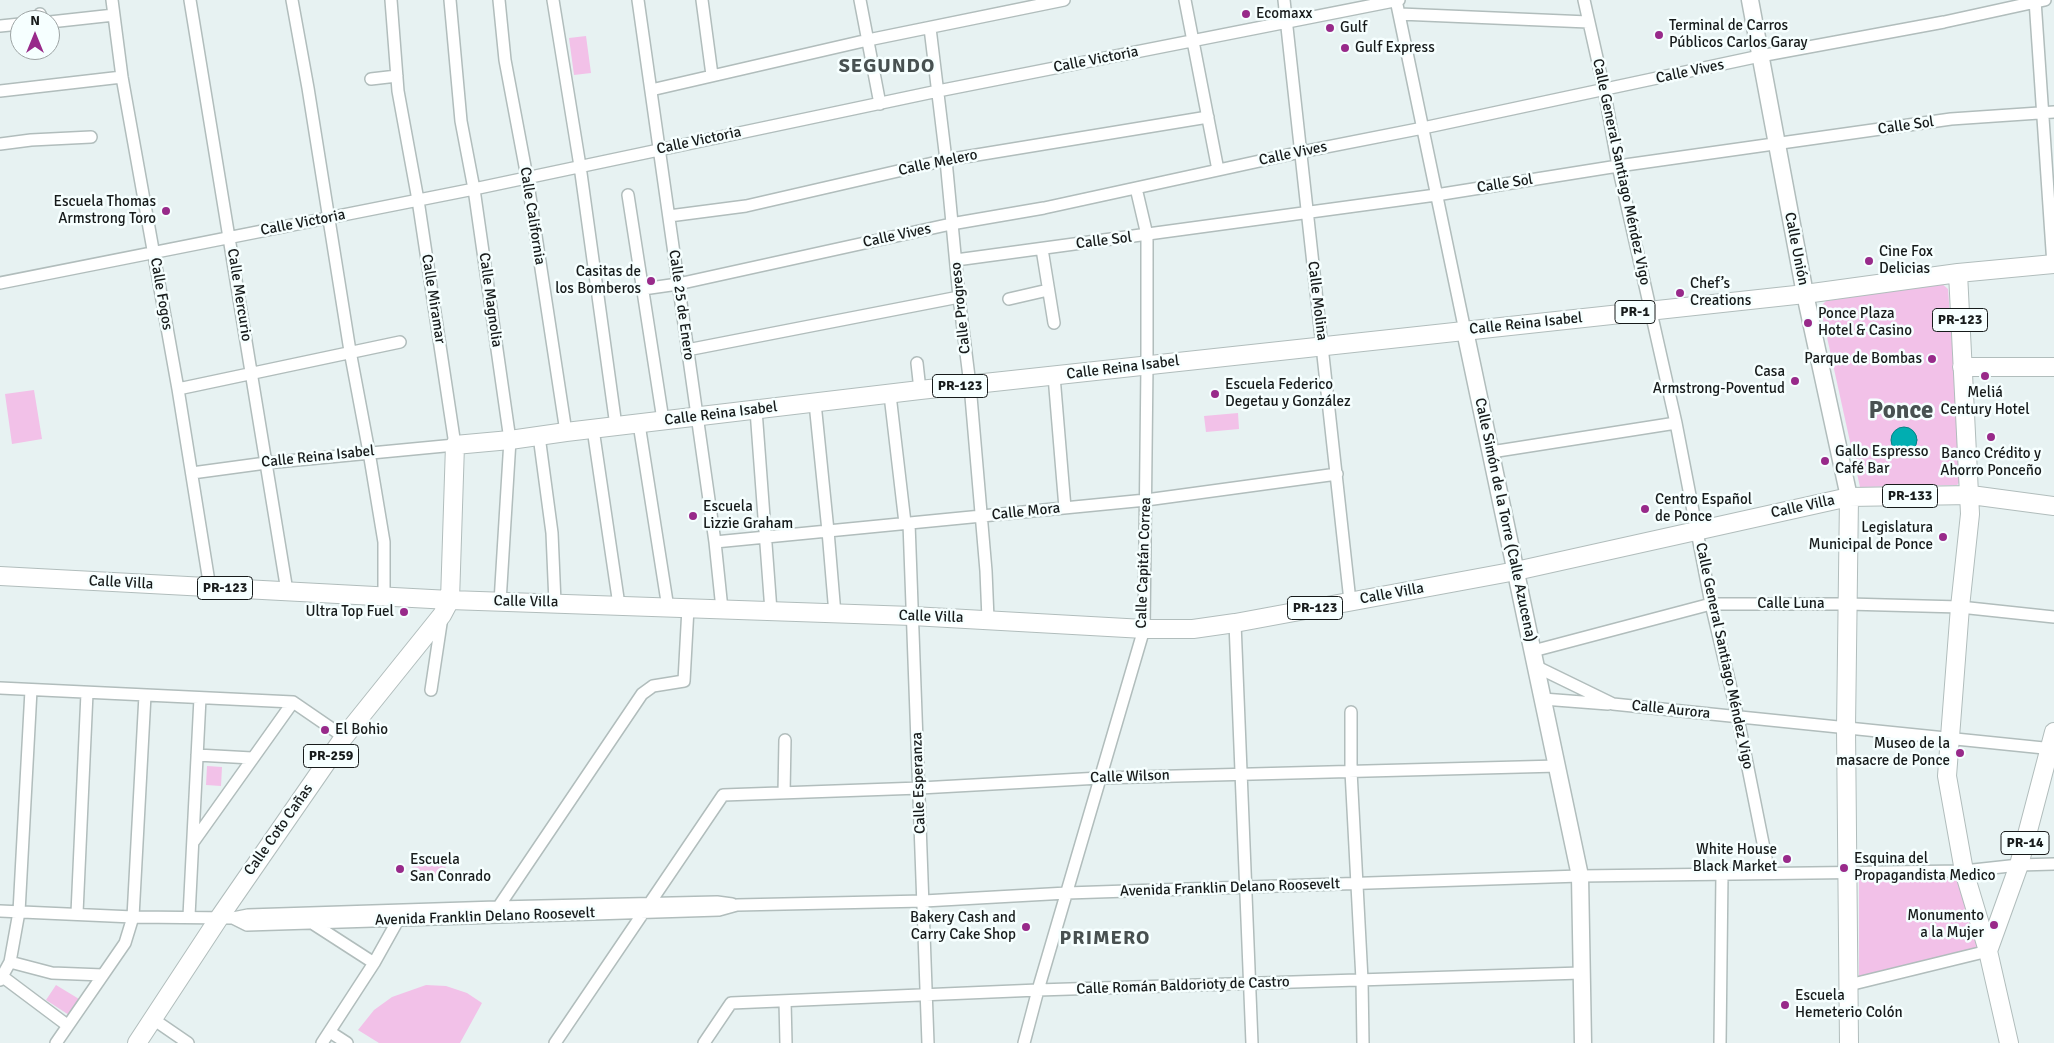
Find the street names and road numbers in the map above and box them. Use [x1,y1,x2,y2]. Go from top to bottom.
street label: Calle Victoria [1052,43,1140,77]
street label: Calle Vives [1654,56,1726,88]
street label: Calle General Santiago Méndez Vigo [1588,57,1654,287]
street label: Calle Sol [1877,113,1935,139]
street label: Calle Victoria [655,123,743,159]
street label: Calle Vives [1257,138,1329,170]
street label: Calle Melero [897,146,979,180]
street label: Calle California [515,166,549,266]
street label: Calle Sol [1476,171,1534,197]
street label: Calle Victoria [259,206,347,240]
street label: Calle Unión [1780,211,1812,287]
street label: Calle Vives [861,220,933,252]
street label: Calle Sol [1075,229,1133,253]
street label: Calle Mercurio [223,247,255,343]
street label: Calle 25 de Enero [664,249,698,361]
street label: Calle Magnolia [474,251,506,349]
street label: Calle Miramar [417,253,449,345]
street label: Calle Fogos [146,256,176,332]
street label: Calle Molina [1303,260,1331,342]
street label: Calle Progreso [947,261,975,355]
road number: PR-1 [1615,300,1655,324]
road number: PR-123 [1932,308,1988,332]
street label: Calle Reina Isabel [1469,309,1583,339]
street label: Calle Reina Isabel [1065,352,1181,384]
road number: PR-123 [932,374,988,398]
street label: Calle Simón de la Torre (Calle Azucena) [1470,396,1540,644]
street label: Calle Reina Isabel [663,398,779,430]
street label: Calle Reina Isabel [261,442,375,472]
road number: PR-133 [1882,484,1938,508]
street label: Calle Villa [1769,491,1837,523]
street label: Calle Capitán Correa [1133,497,1155,629]
street label: Calle Mora [991,499,1061,525]
street label: Calle General Santiago Méndez Vigo [1691,541,1757,771]
street label: Calle Villa [88,572,154,594]
road number: PR-123 [198,576,252,600]
street label: Calle Villa [1359,580,1425,608]
street label: Calle Villa [493,592,559,612]
street label: Calle Luna [1757,595,1825,613]
road number: PR-123 [1288,596,1342,620]
street label: Calle Villa [898,607,964,627]
street label: Calle Aurora [1631,697,1711,723]
street label: Calle Esperanza [908,732,930,834]
road number: PR-259 [304,744,358,768]
street label: Calle Wilson [1090,767,1170,787]
street label: Calle Coto Cañas [241,781,317,879]
road number: PR-14 [2001,831,2049,854]
street label: Avenida Franklin Delano Roosevelt [1120,875,1340,901]
street label: Avenida Franklin Delano Roosevelt [375,904,595,930]
street label: Calle Román Baldorioty de Castro [1076,973,1290,999]

